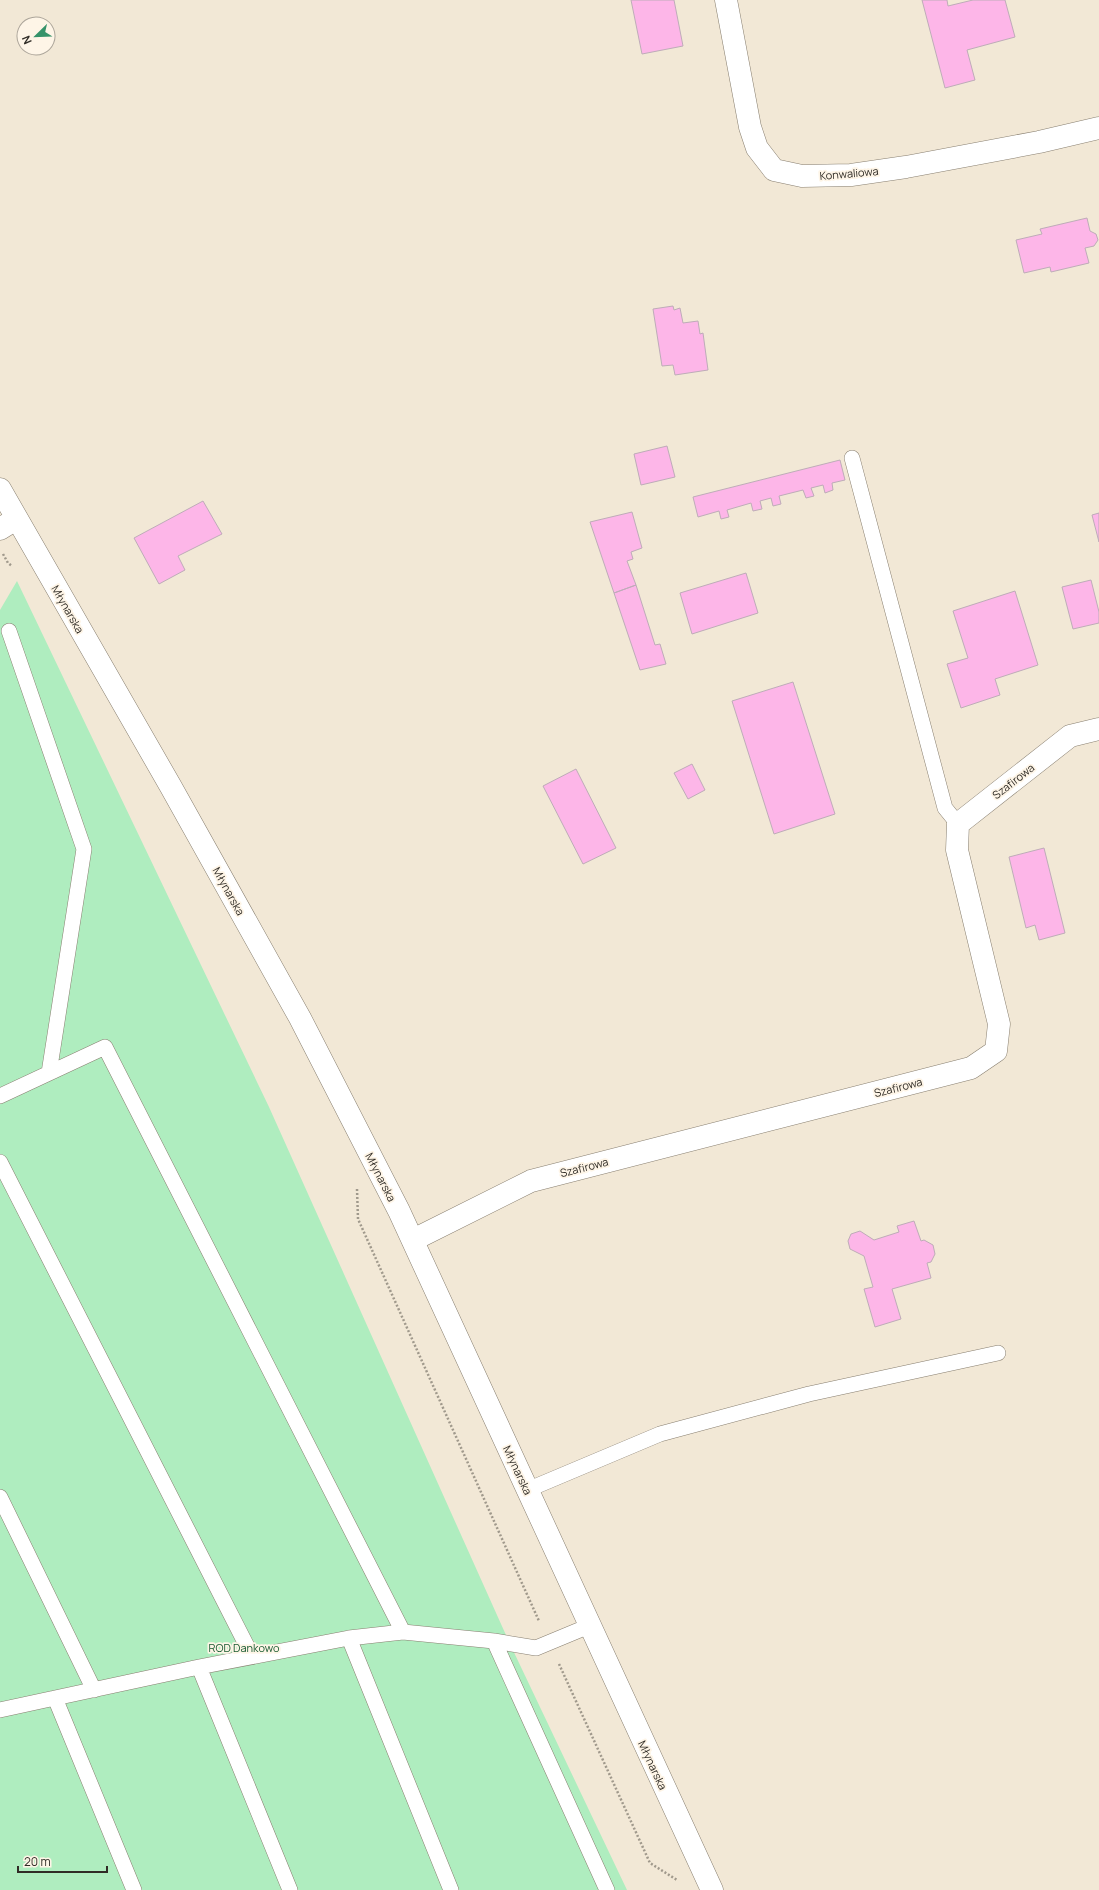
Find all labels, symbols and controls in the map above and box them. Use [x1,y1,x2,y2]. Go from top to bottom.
north arrow [16,16,56,56]
text: N [18,33,35,47]
street label: Konwaliowa [819,163,879,183]
street label: Młynarska [48,582,88,636]
street label: Szafirowa [989,760,1037,802]
street label: Młynarska [210,864,248,918]
street label: Szafirowa [872,1074,924,1100]
street label: Młynarska [362,1150,400,1204]
street label: Szafirowa [558,1154,610,1180]
street label: Młynarska [500,1443,536,1497]
park label: ROD Dankowo [209,1640,280,1655]
street label: Młynarska [635,1738,671,1792]
scale bar [18,1848,107,1874]
text: 20 m [24,1853,51,1870]

